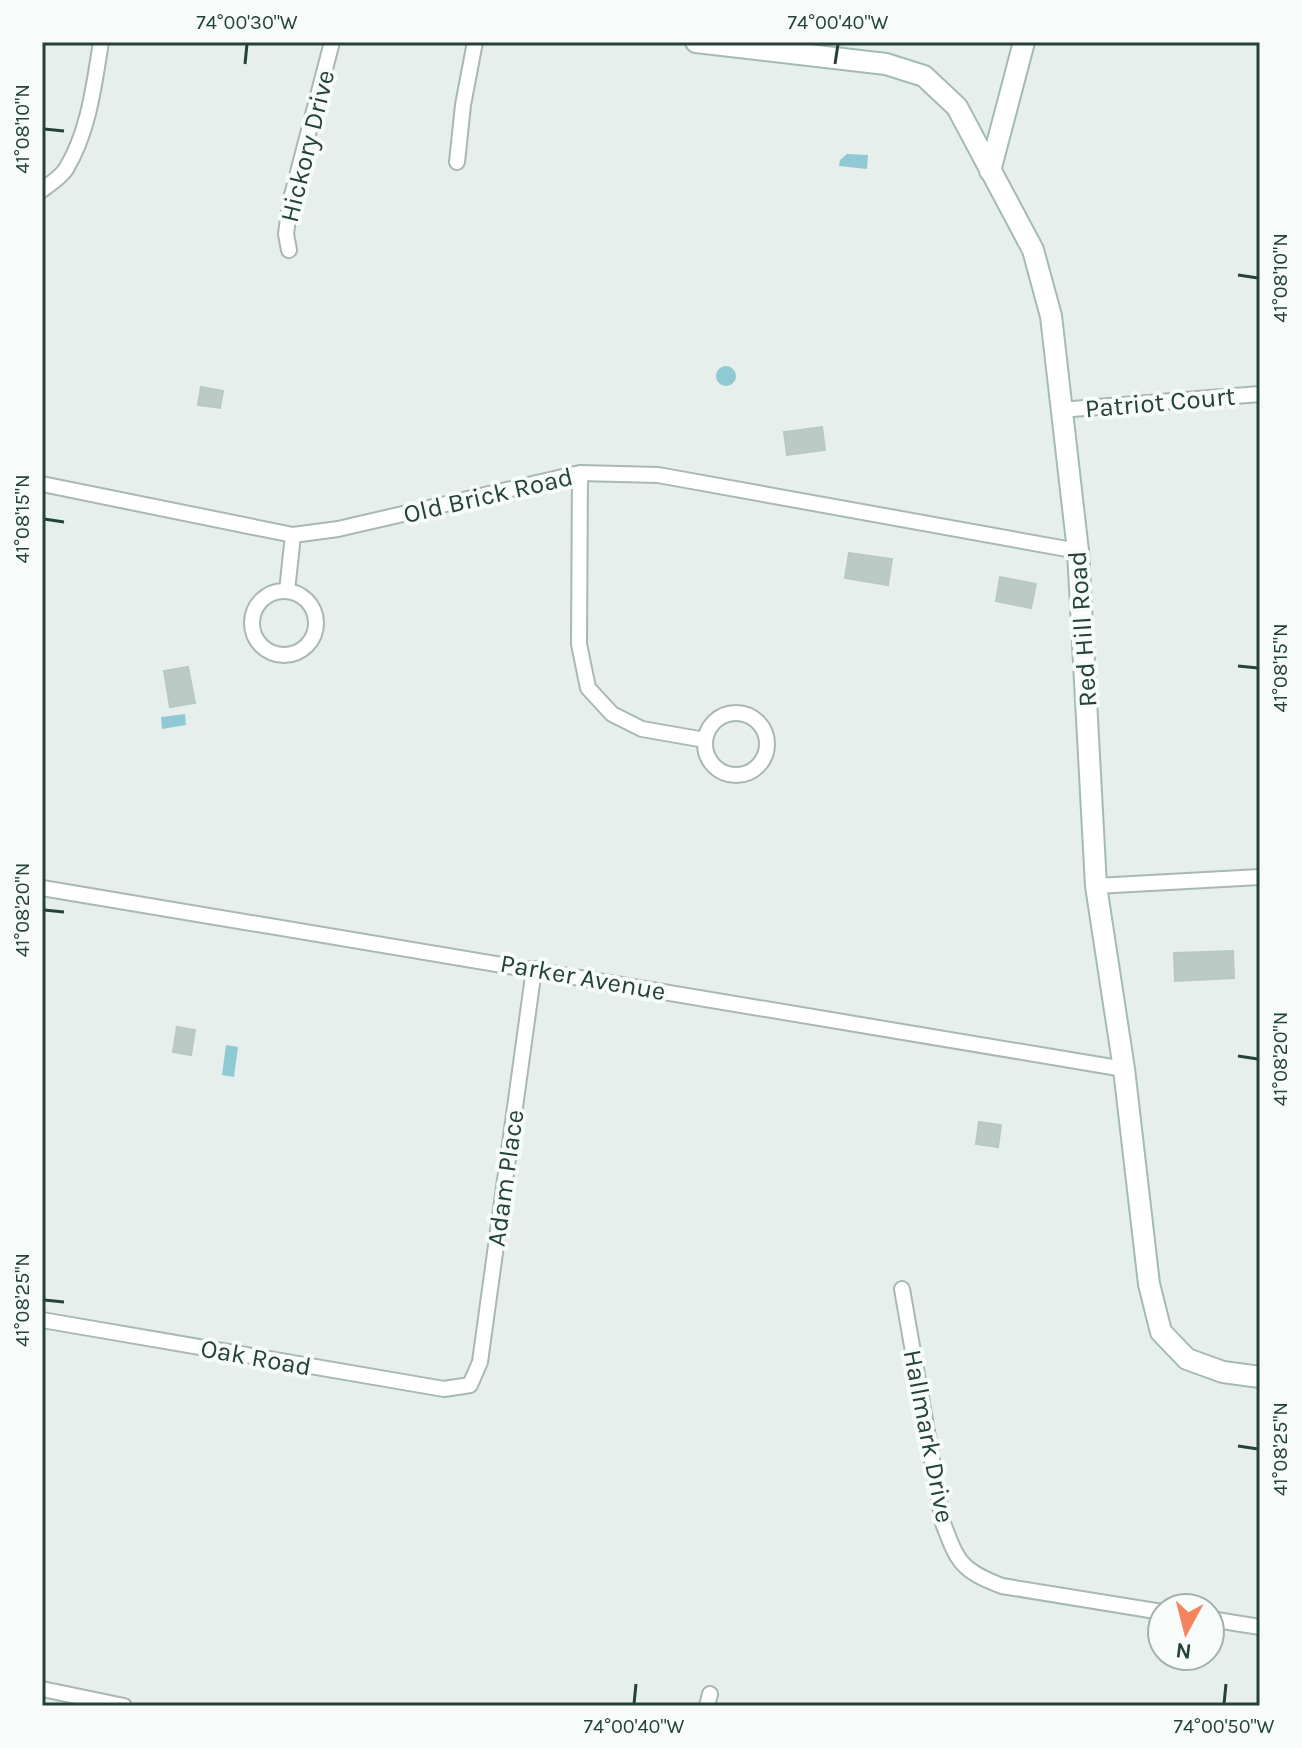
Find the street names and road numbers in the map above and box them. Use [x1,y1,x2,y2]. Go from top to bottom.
street label: Hickory Drive [274,67,341,225]
street label: Patriot Court [1084,380,1237,425]
street label: Old Brick Road [400,461,576,530]
street label: Red Hill Road [1062,550,1103,708]
street label: Parker Avenue [498,948,668,1007]
street label: Adam Place [481,1108,530,1249]
street label: Oak Road [198,1333,314,1382]
street label: Hallmark Drive [897,1347,961,1525]

